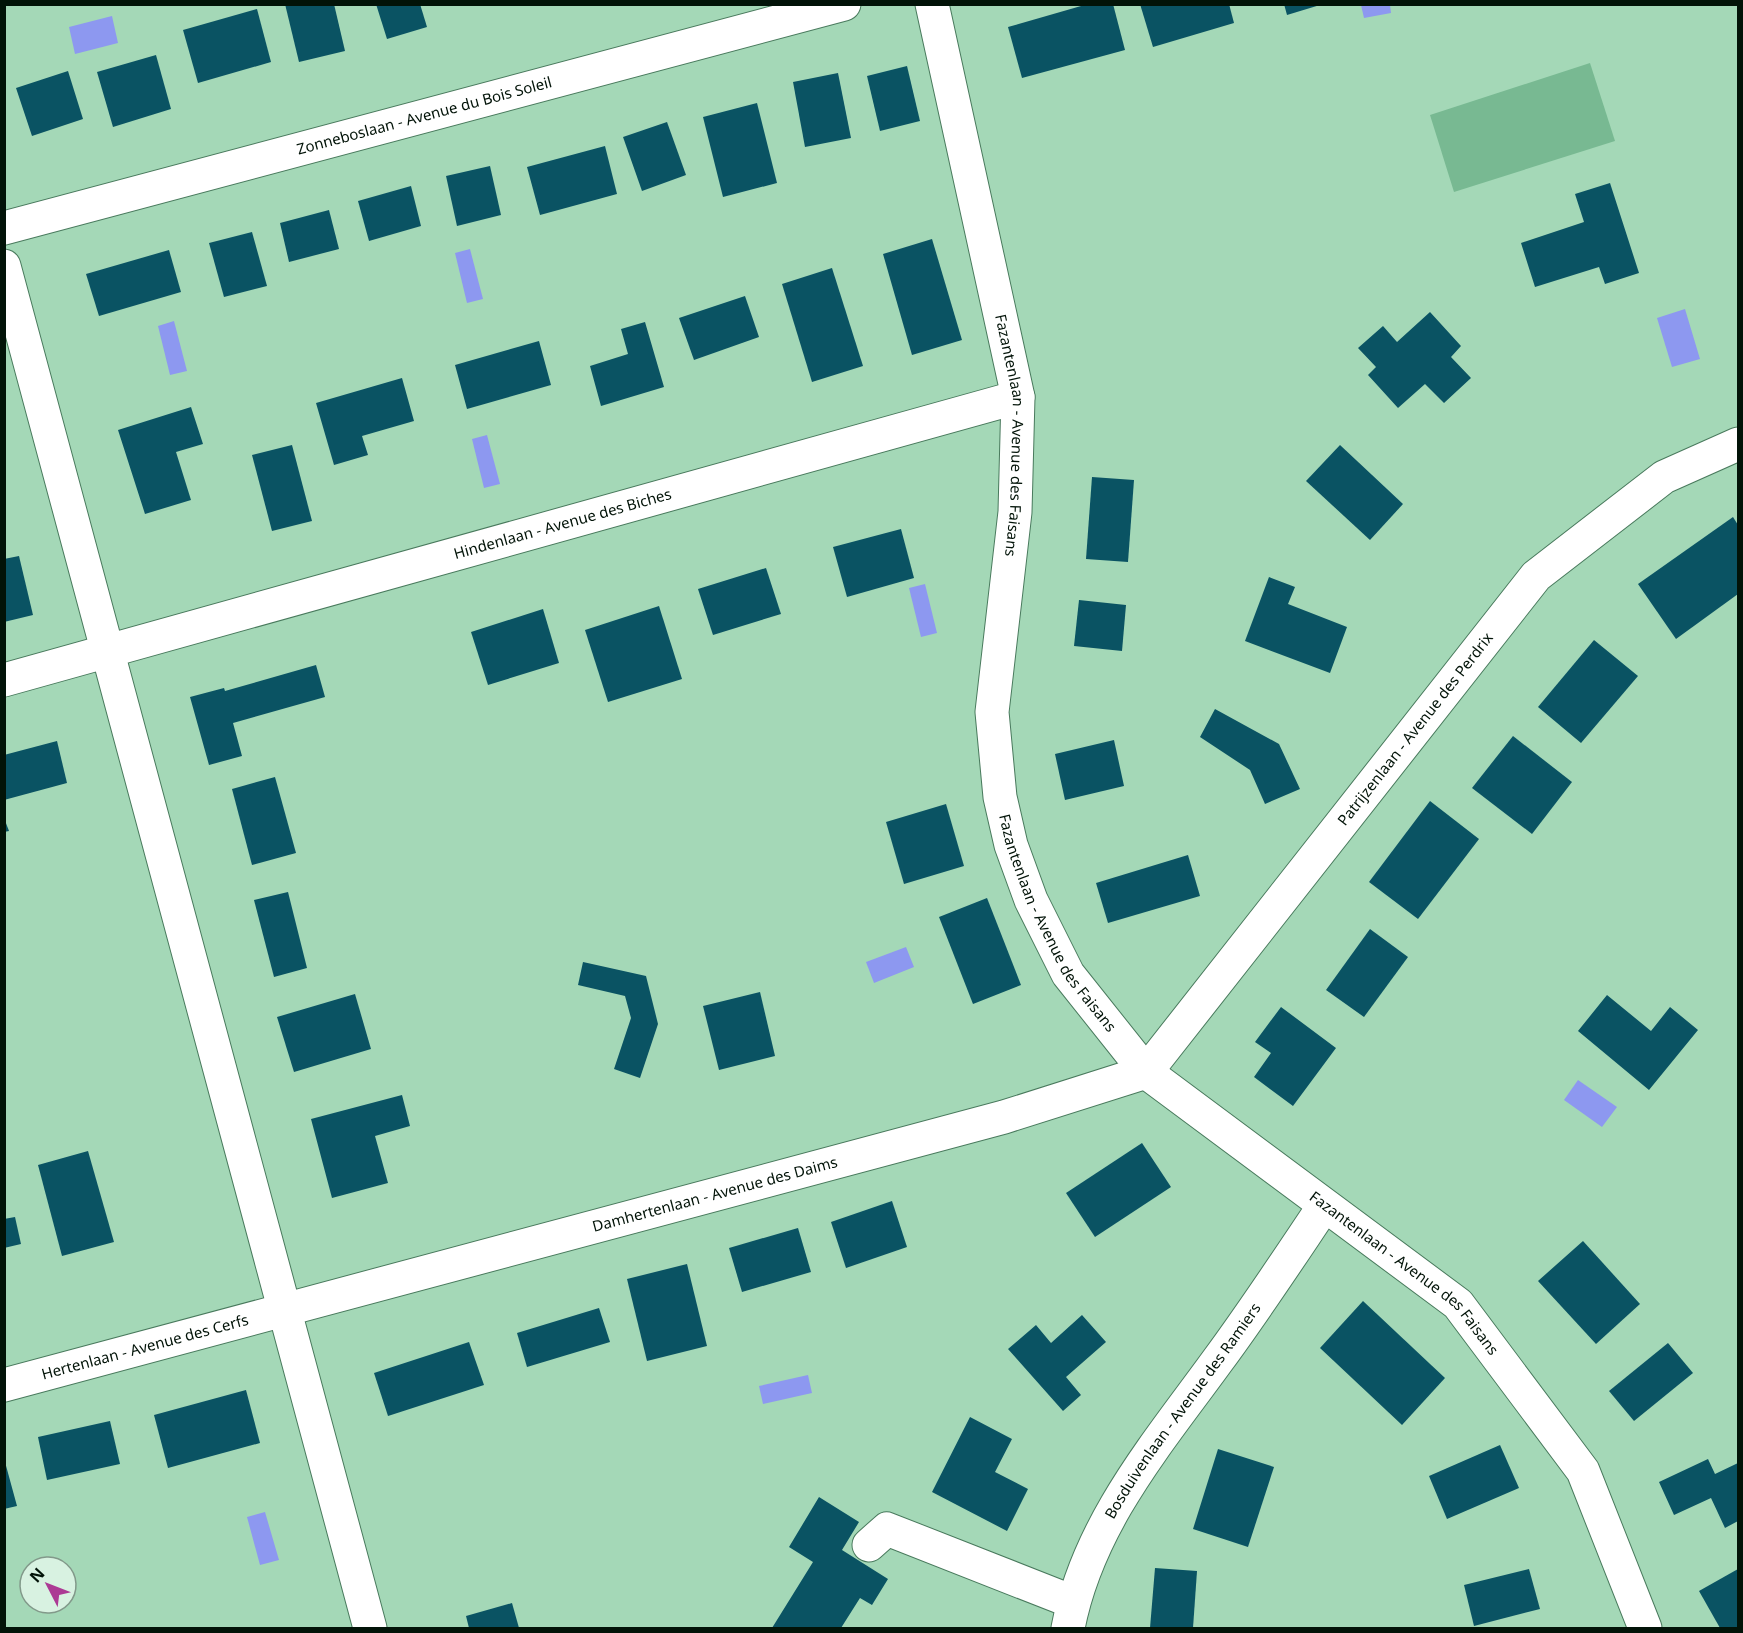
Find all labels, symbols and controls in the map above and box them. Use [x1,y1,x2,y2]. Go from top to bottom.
street label: Zonneboslaan - Avenue du Bois Soleil [294,71,554,159]
street label: Fazantenlaan - Avenue des Faisans [991,312,1029,558]
street label: Hindenlaan - Avenue des Biches [451,483,673,563]
street label: Patrijzenlaan - Avenue des Perdrix [1333,628,1497,829]
street label: Fazantenlaan - Avenue des Faisans [995,812,1121,1036]
street label: Damhertenlaan - Avenue des Daims [590,1151,839,1236]
street label: Fazantenlaan - Avenue des Faisans [1306,1186,1504,1359]
street label: Bosduivenlaan - Avenue des Ramiers [1100,1299,1265,1522]
street label: Hertenlaan - Avenue des Cerfs [39,1309,250,1384]
north arrow [18,1555,78,1615]
text: N [24,1563,49,1587]

